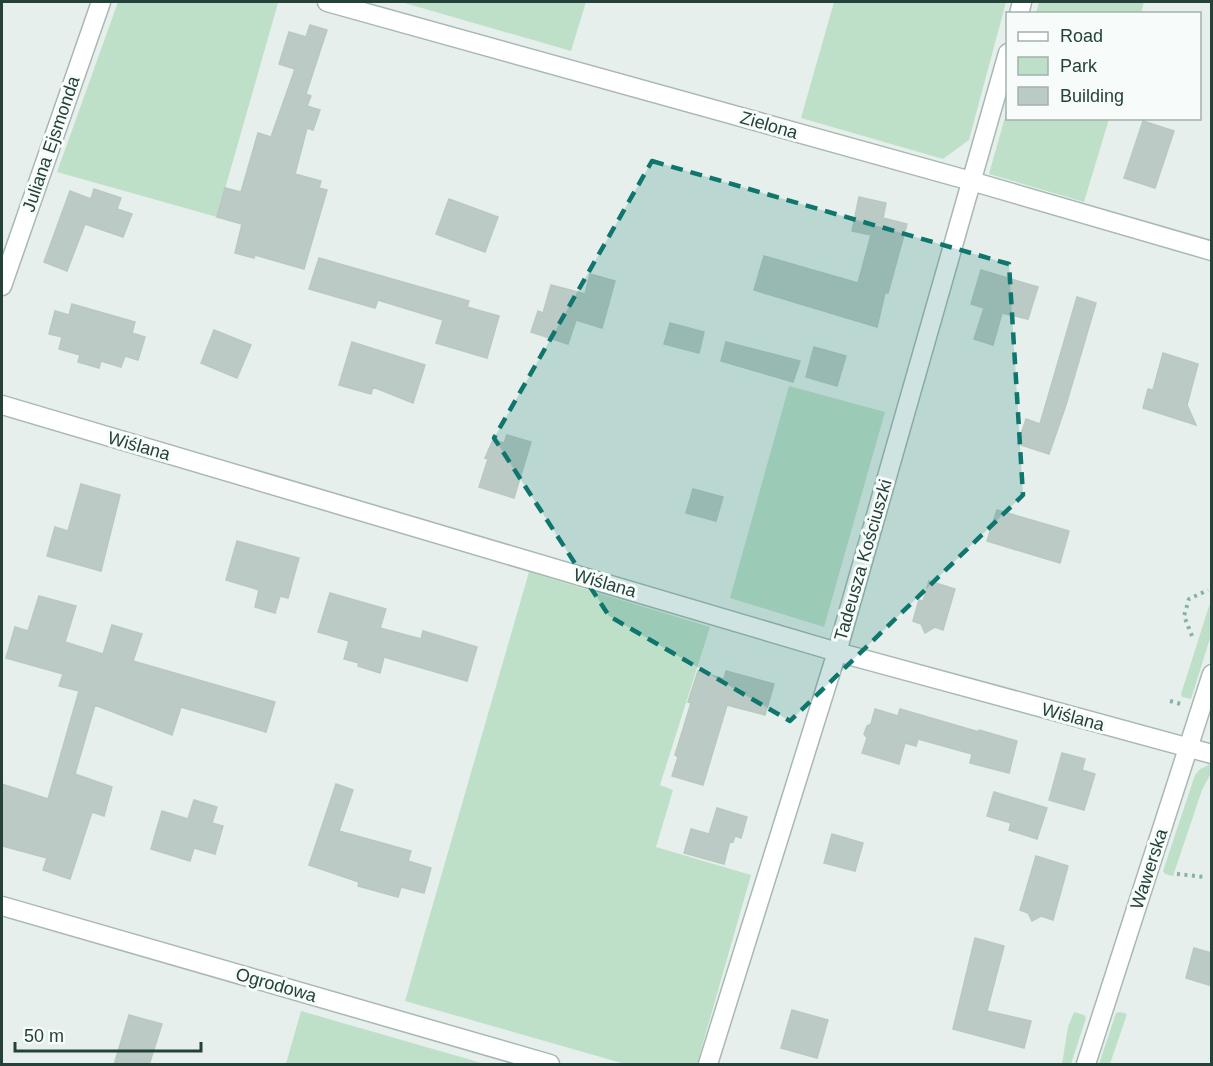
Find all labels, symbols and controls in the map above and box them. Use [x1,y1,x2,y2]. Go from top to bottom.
legend [1006,12,1201,120]
text: Road [1060,26,1103,46]
text: Park [1060,56,1098,76]
street label: Juliana Ejsmonda [18,73,84,214]
text: Building [1060,86,1124,106]
street label: Zielona [738,107,801,143]
street label: Wiślana [105,428,173,465]
street label: Tadeusza Kościuszki [830,477,896,643]
street label: Wiślana [571,565,639,602]
street label: Wiślana [1039,699,1107,735]
street label: Wawerska [1127,825,1172,912]
street label: Ogrodowa [233,964,320,1006]
scale bar [15,1015,201,1053]
text: 50 m [24,1026,64,1046]

